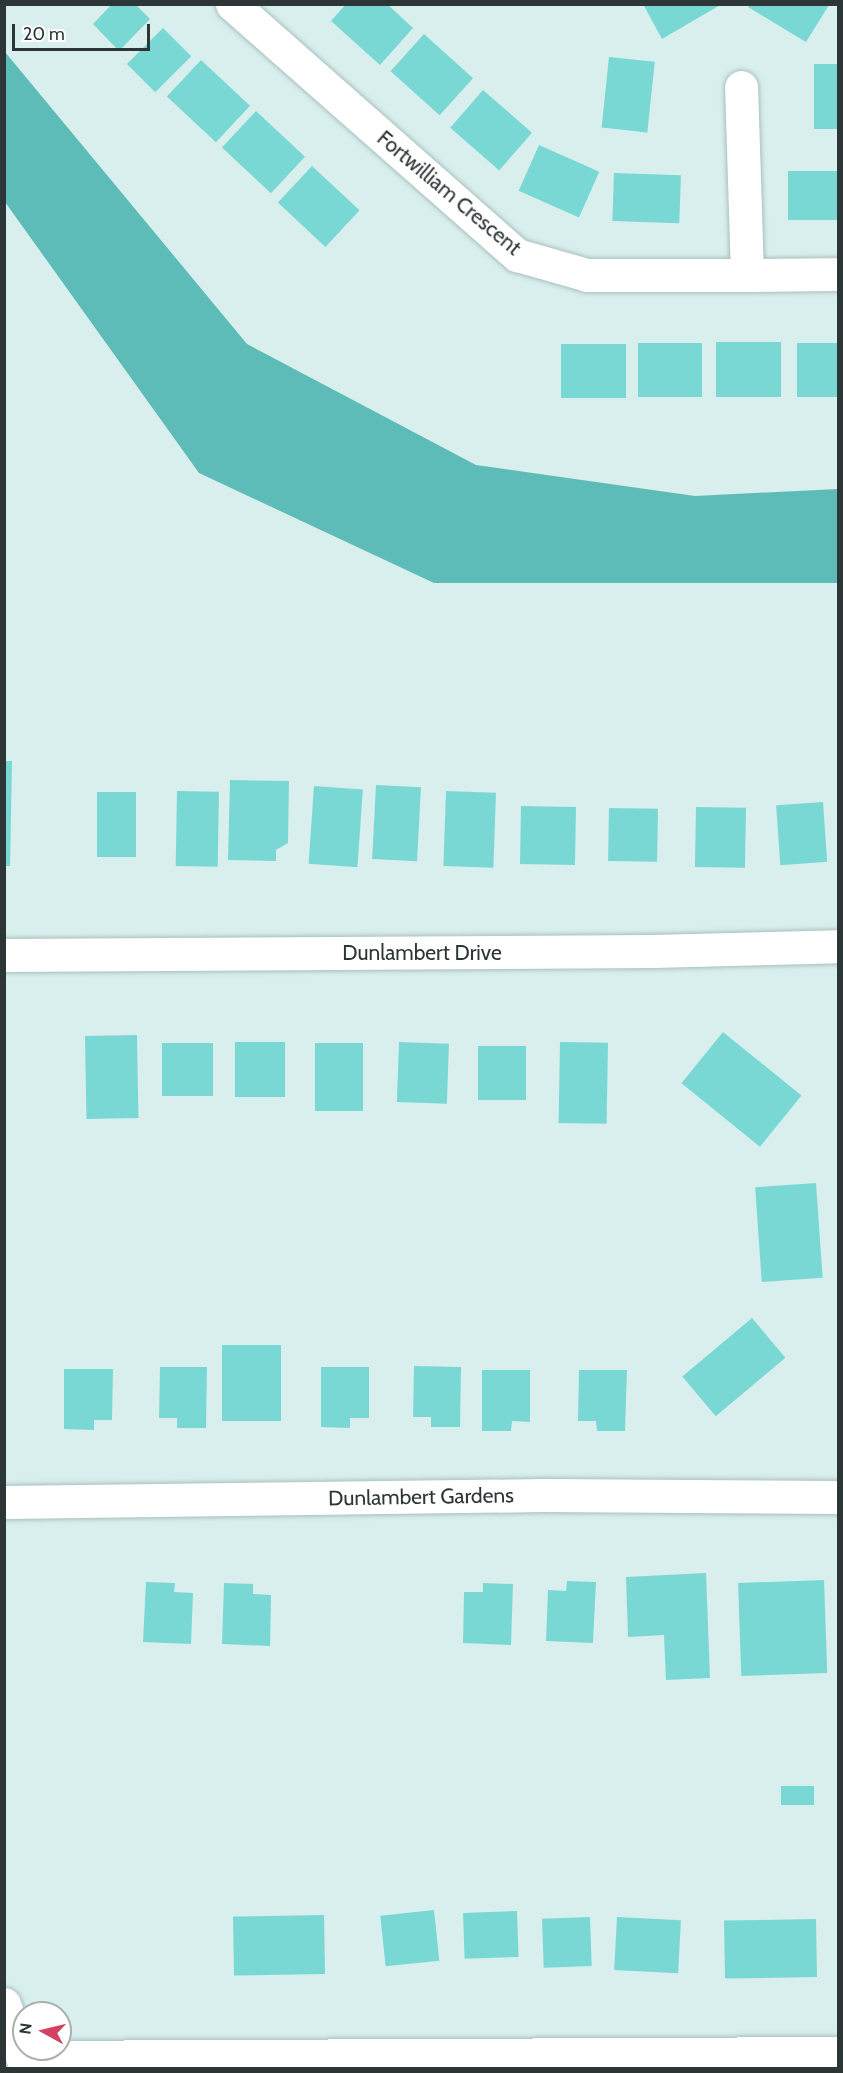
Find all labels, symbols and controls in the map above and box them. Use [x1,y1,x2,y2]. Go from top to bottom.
scale bar [15,12,153,50]
text: 20 m [23,23,65,45]
street label: Fortwilliam Crescent [372,126,526,260]
street label: Dunlambert Drive [342,940,502,966]
street label: Dunlambert Gardens [328,1483,514,1511]
north arrow [12,2001,72,2061]
text: N [15,2022,36,2036]

